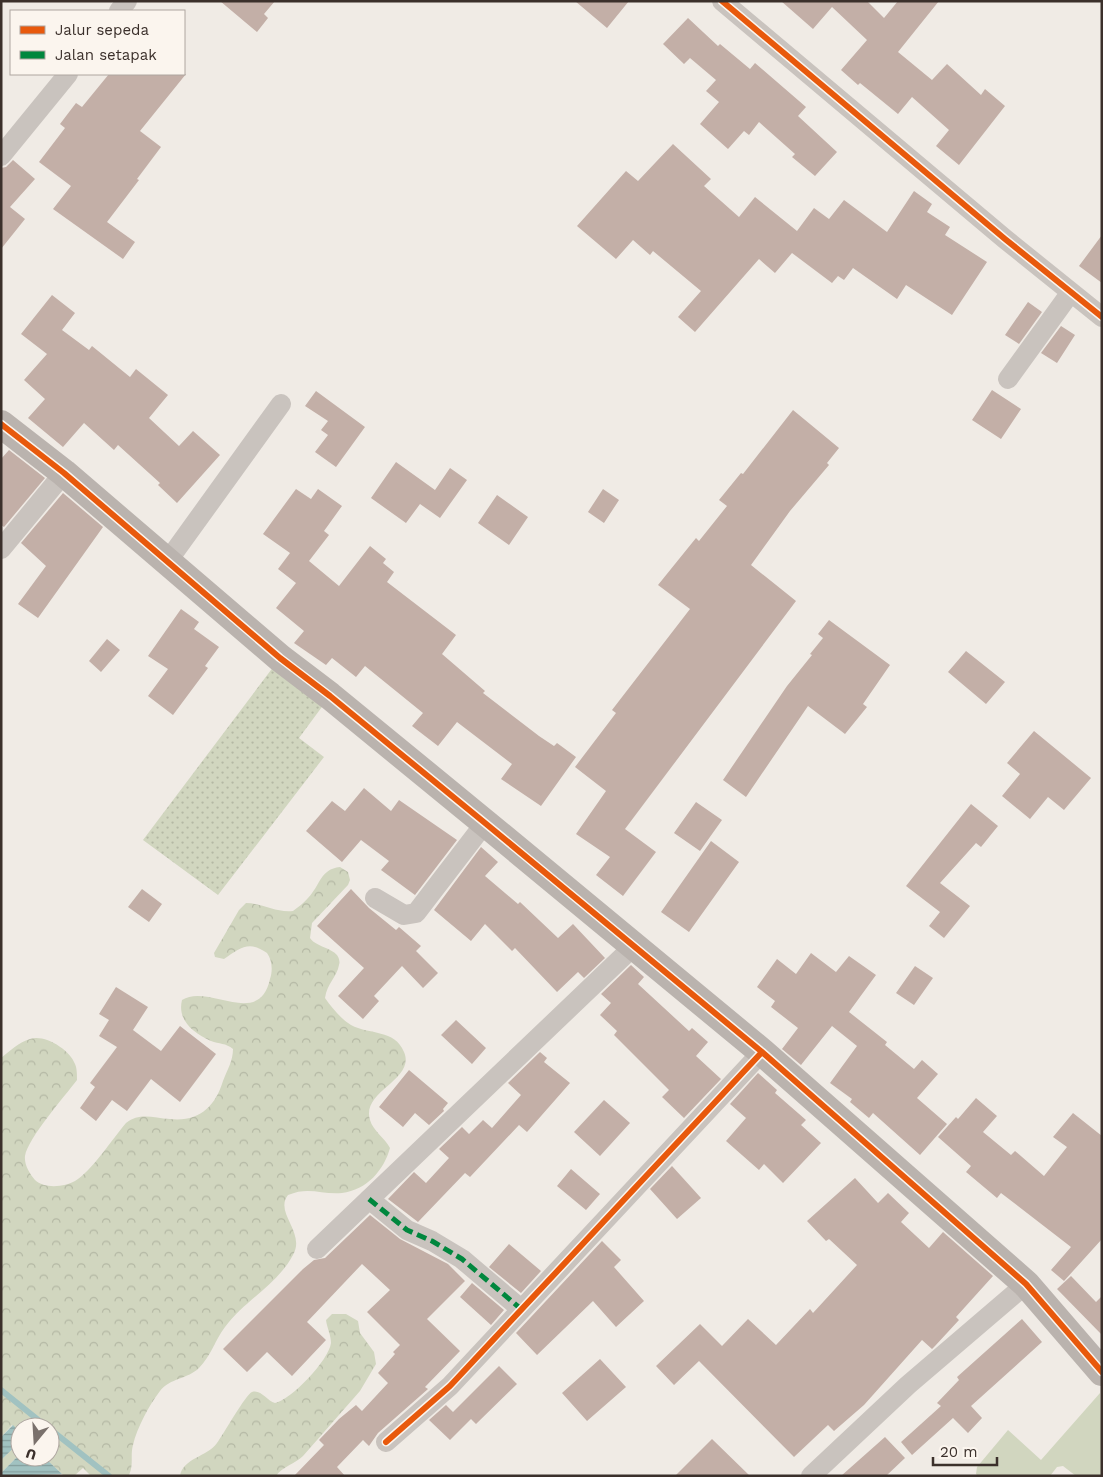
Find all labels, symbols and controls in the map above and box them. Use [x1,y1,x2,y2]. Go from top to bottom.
legend [10,10,185,75]
text: Jalur sepeda [55,21,149,39]
text: Jalan setapak [55,46,157,64]
north arrow [10,1417,60,1467]
scale bar [933,1434,997,1466]
text: 20 m [940,1443,978,1461]
text: U [24,1445,38,1464]

